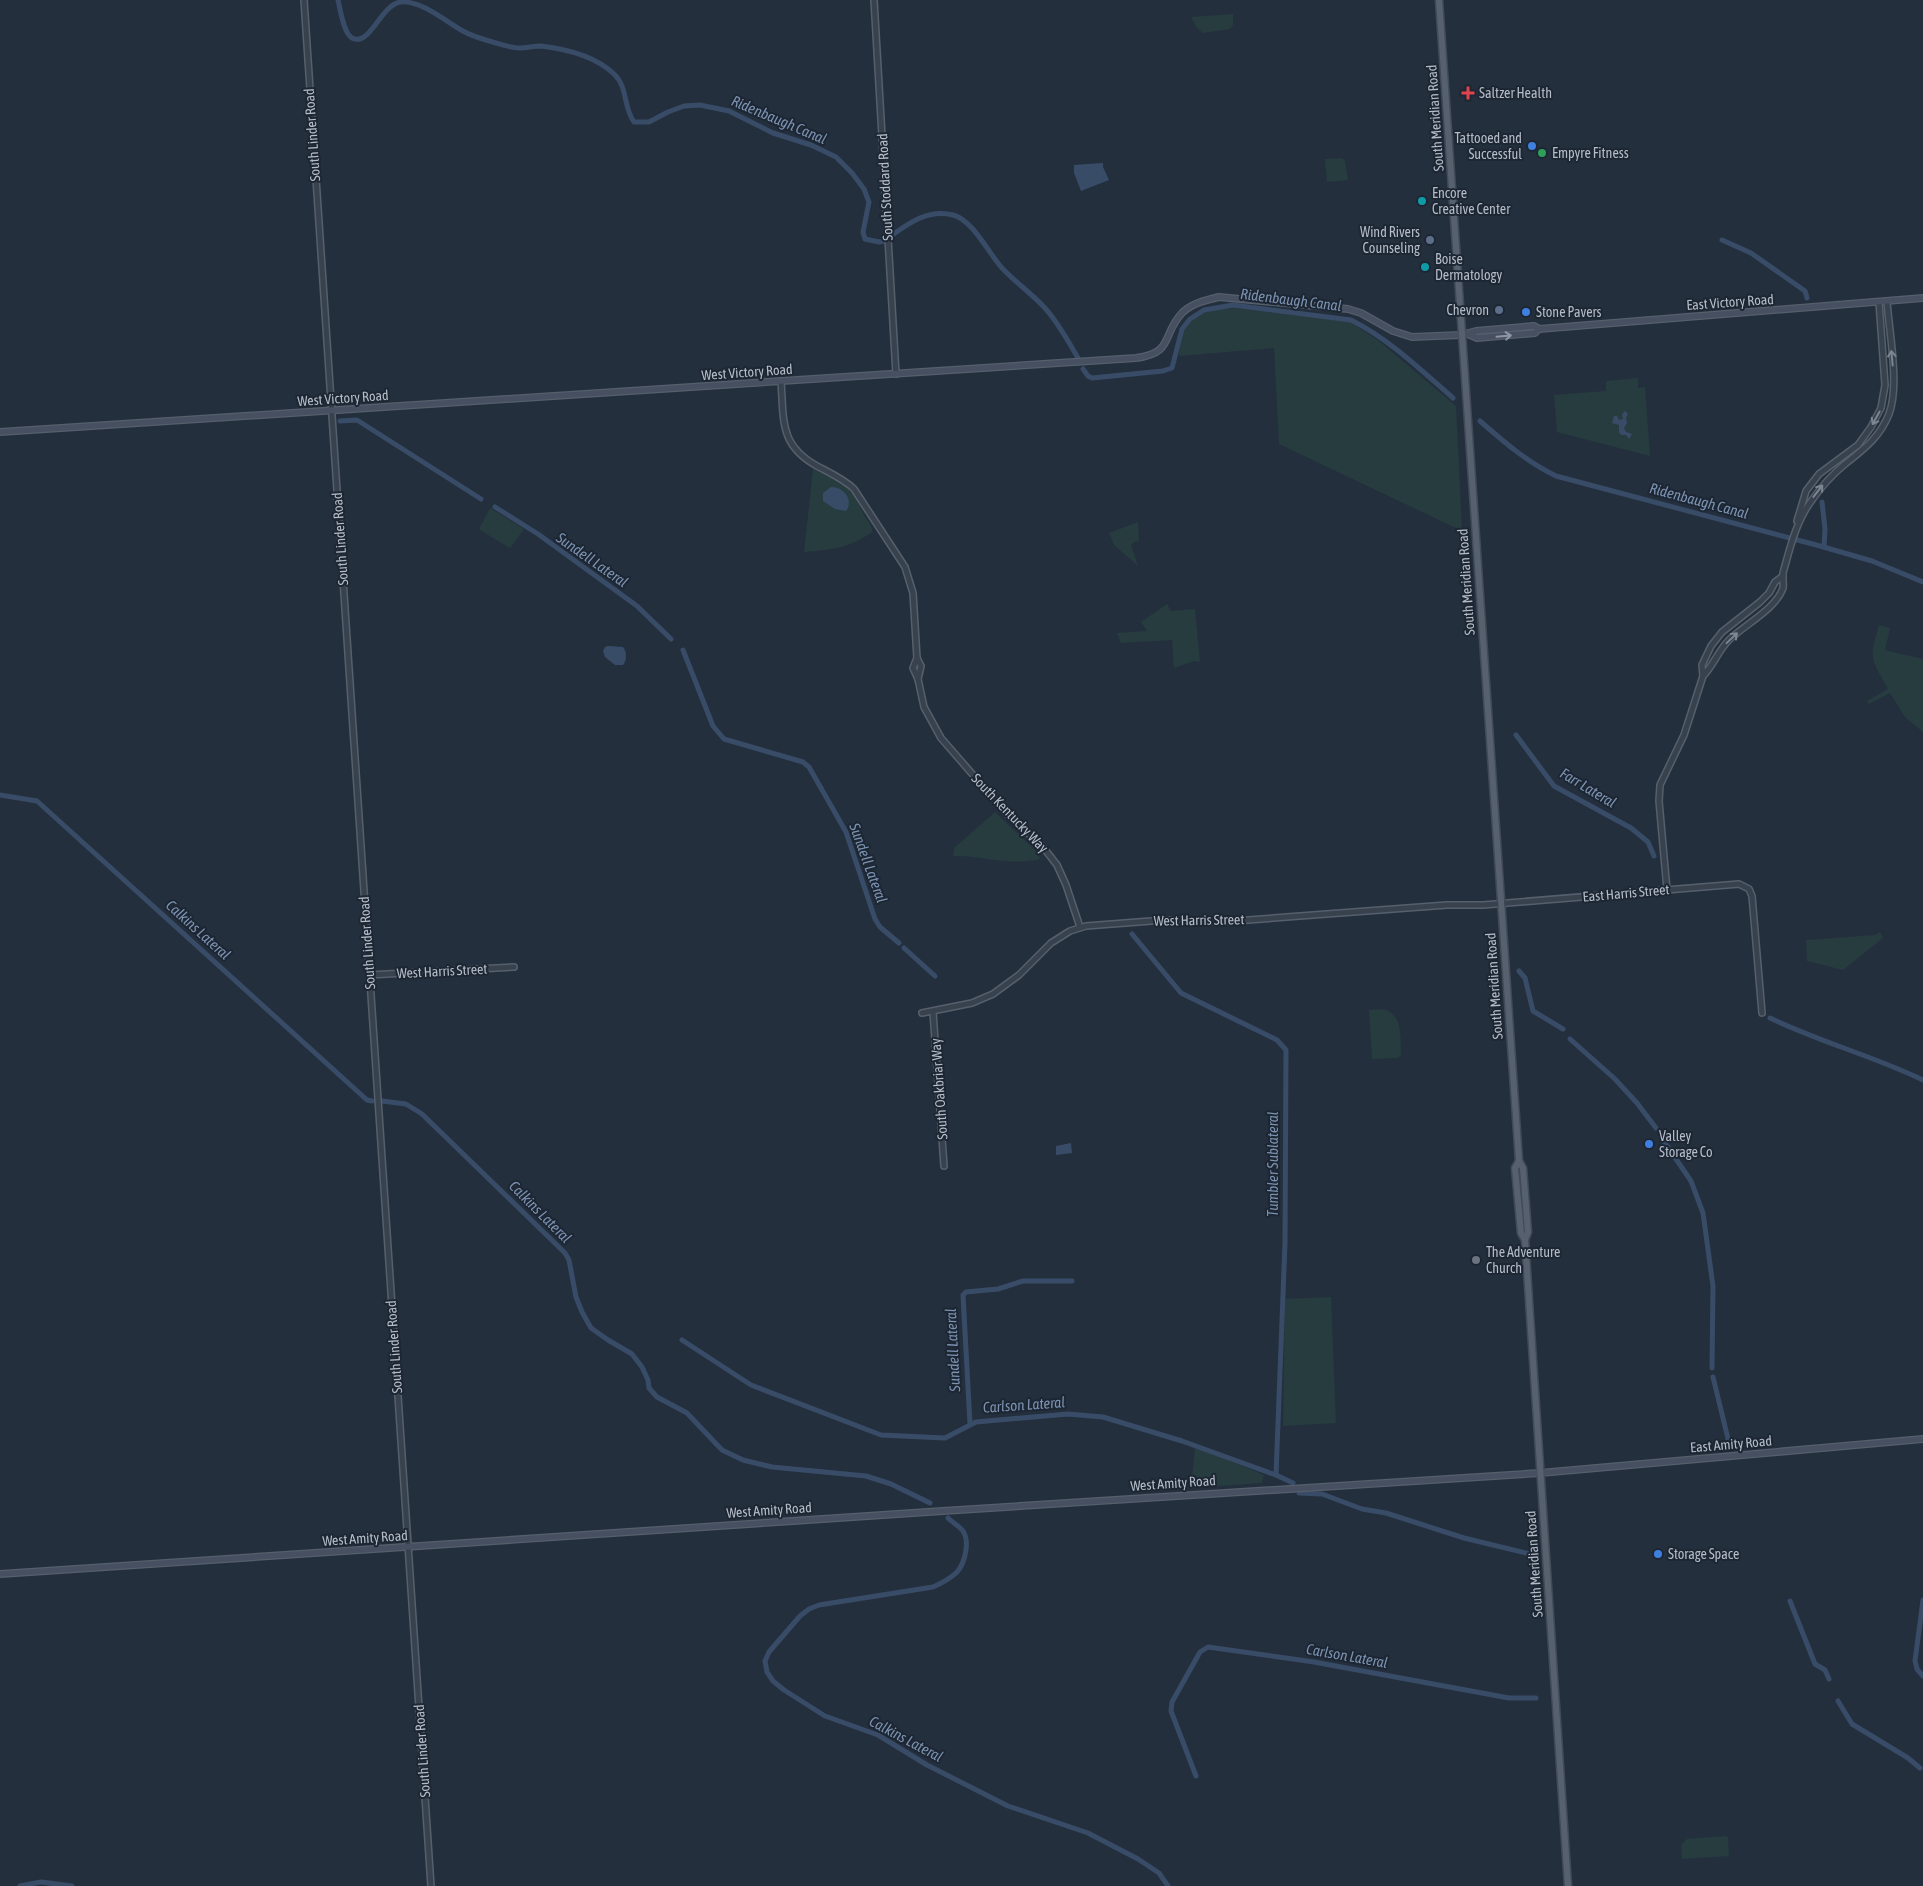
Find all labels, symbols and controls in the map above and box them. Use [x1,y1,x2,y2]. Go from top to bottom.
street label: South Meridian Road [1423,64,1447,172]
place label: Saltzer Health [1479,85,1552,101]
marker: Saltzer Health [1461,86,1475,100]
street label: South Linder Road [301,88,323,182]
water label: Ridenbaugh Canal [729,92,829,147]
place label: Tattooed and Successful [1454,130,1522,162]
street label: South Stoddard Road [874,133,896,241]
marker: Tattooed and Successful [1526,140,1538,152]
place label: Empyre Fitness [1552,145,1629,161]
marker: Empyre Fitness [1536,147,1548,159]
place label: Encore Creative Center [1432,185,1511,217]
marker: Encore Creative Center [1416,195,1428,207]
place label: Wind Rivers Counseling [1360,224,1420,256]
marker: Wind Rivers Counseling [1424,234,1436,246]
place label: Boise Dermatology [1435,251,1503,283]
marker: Boise Dermatology [1419,261,1431,273]
water label: Ridenbaugh Canal [1239,285,1343,314]
street label: East Victory Road [1686,291,1774,313]
place label: Chevron [1446,302,1489,318]
marker: Chevron [1493,304,1505,316]
place label: Stone Pavers [1536,304,1602,320]
marker: Stone Pavers [1520,306,1532,318]
one-way arrow [1496,331,1512,341]
one-way arrow [1887,350,1896,366]
street label: West Victory Road [701,361,793,383]
street label: West Victory Road [297,387,389,409]
one-way arrow [1870,411,1880,425]
water label: Ridenbaugh Canal [1648,479,1751,522]
one-way arrow [1813,485,1824,498]
street label: South Linder Road [329,492,351,586]
water label: Sundell Lateral [552,528,631,590]
street label: South Meridian Road [1454,528,1478,636]
one-way arrow [1725,632,1738,644]
water label: Farr Lateral [1557,764,1619,811]
street label: South Kentucky Way [968,770,1052,856]
water label: Sundell Lateral [846,820,891,905]
street label: East Harris Street [1582,881,1670,905]
water label: Calkins Lateral [163,896,234,963]
street label: South Linder Road [356,896,378,990]
street label: West Harris Street [1154,911,1244,929]
street label: South Meridian Road [1482,932,1506,1040]
street label: West Harris Street [396,961,488,981]
street label: South Oakbriar Way [927,1038,951,1140]
water label: Tumbler Sublateral [1264,1111,1281,1217]
place label: Valley Storage Co [1659,1128,1713,1160]
marker: Valley Storage Co [1643,1138,1655,1150]
water label: Calkins Lateral [506,1177,575,1246]
place label: The Adventure Church [1486,1244,1560,1276]
marker: The Adventure Church [1470,1254,1482,1266]
street label: South Linder Road [383,1300,405,1394]
water label: Sundell Lateral [942,1308,963,1393]
water label: Carlson Lateral [982,1393,1066,1416]
street label: East Amity Road [1689,1432,1773,1456]
street label: West Amity Road [1130,1472,1216,1494]
street label: West Amity Road [726,1499,812,1521]
street label: South Meridian Road [1522,1510,1546,1618]
street label: West Amity Road [322,1527,408,1549]
place label: Storage Space [1668,1546,1739,1562]
marker: Storage Space [1652,1548,1664,1560]
water label: Carlson Lateral [1305,1640,1389,1671]
street label: South Linder Road [411,1704,433,1798]
water label: Calkins Lateral [867,1712,946,1765]

